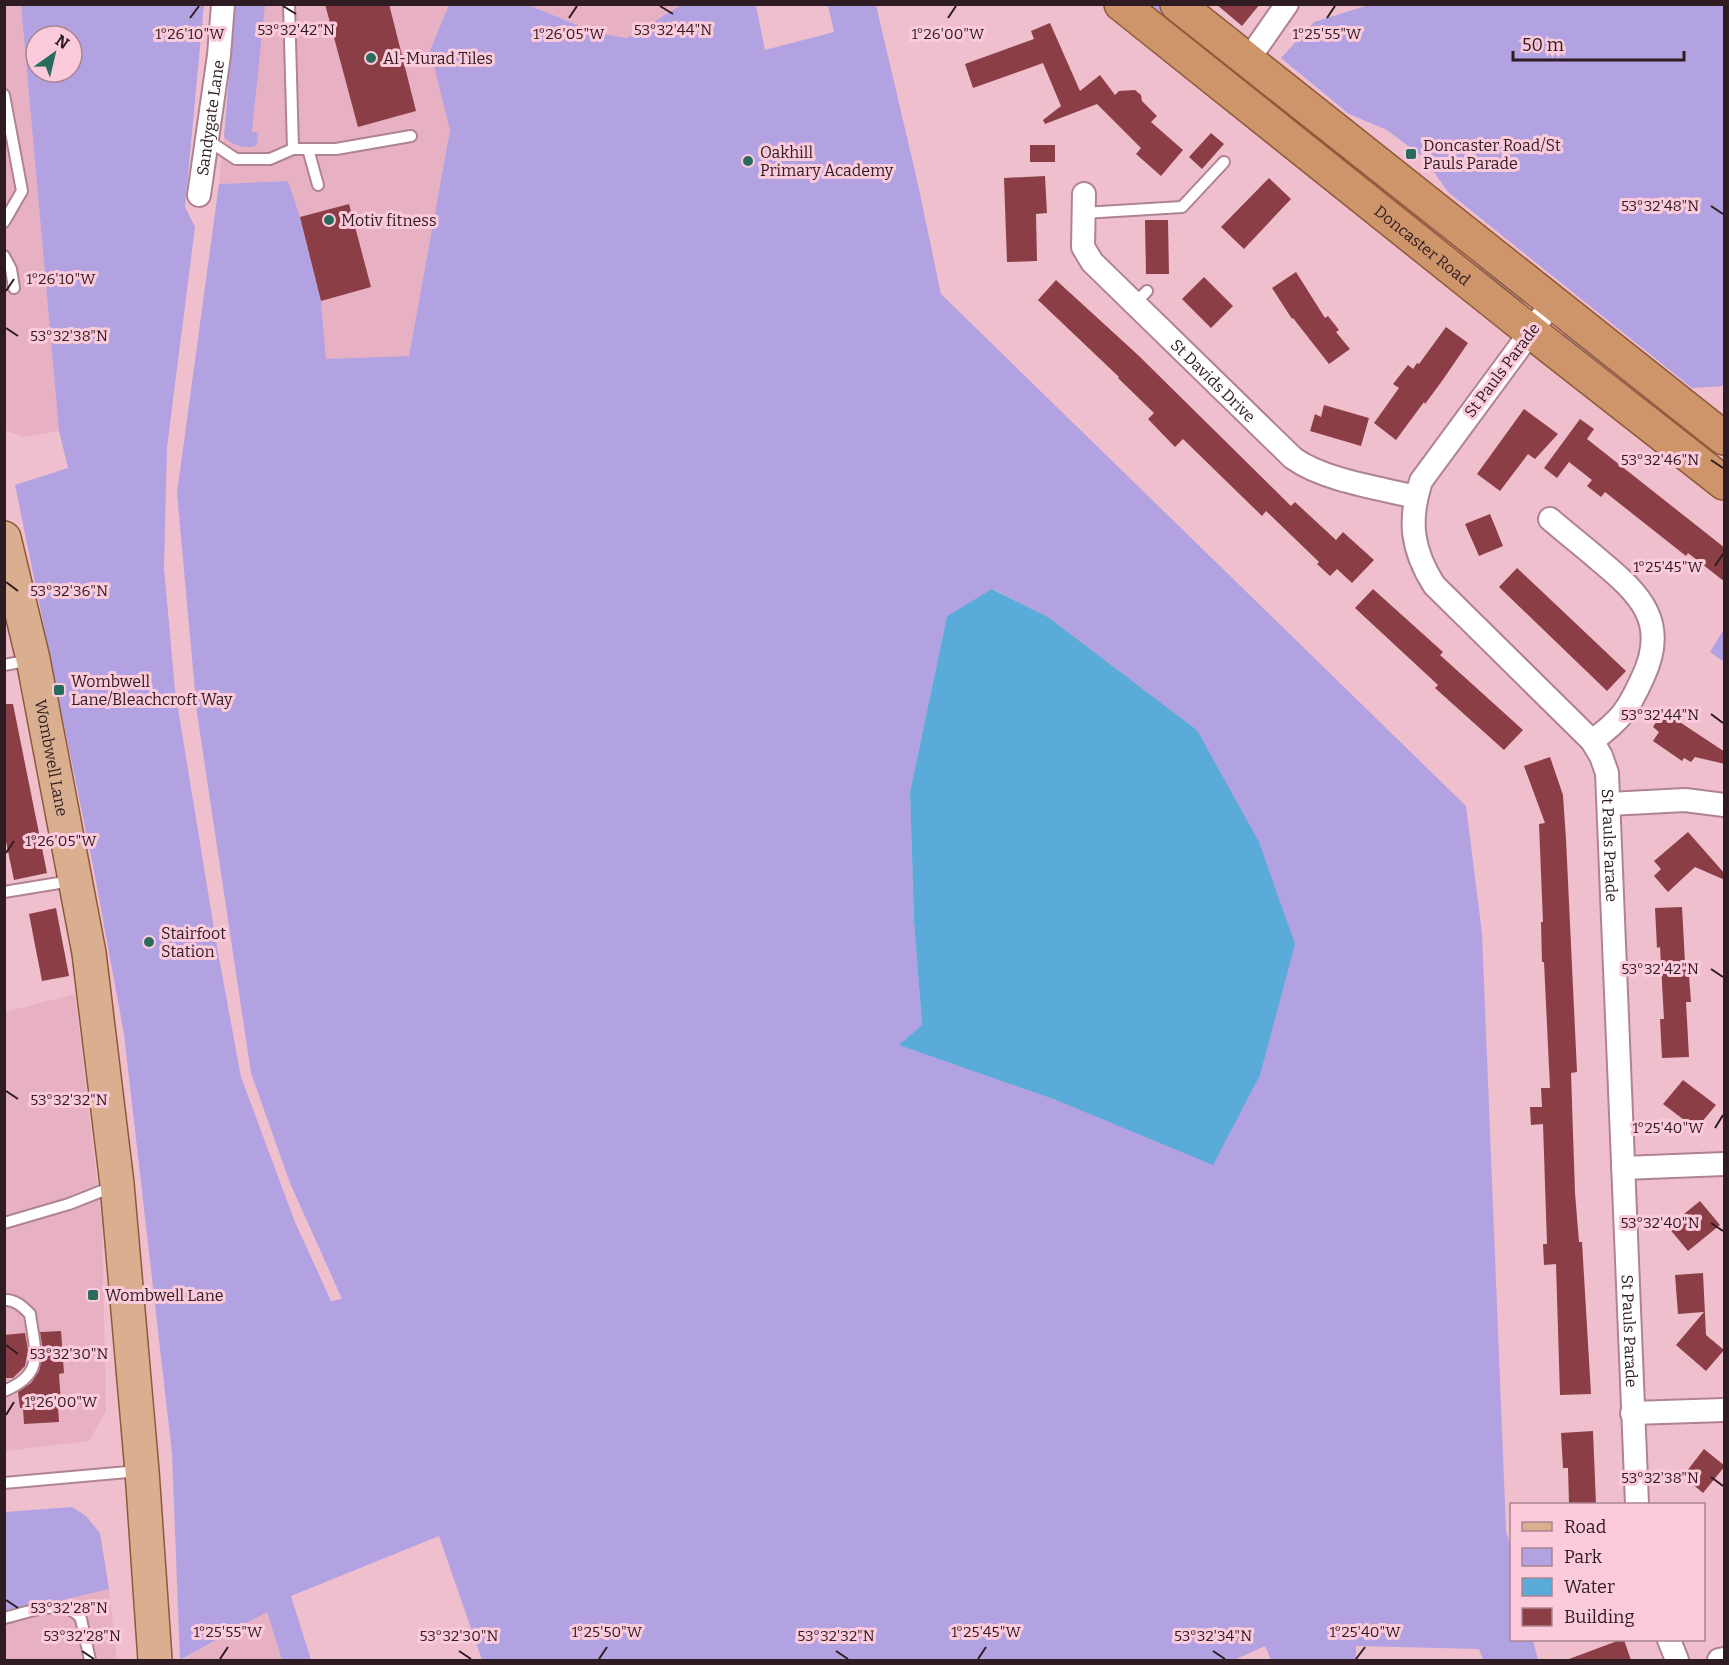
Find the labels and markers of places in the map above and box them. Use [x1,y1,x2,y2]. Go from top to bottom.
place label: Al-Murad Tiles [383,49,493,68]
marker: Al-Murad Tiles [364,51,378,65]
place label: Doncaster Road/St Pauls Parade [1423,136,1561,173]
place label: Oakhill Primary Academy [760,143,894,180]
marker: Doncaster Road/St Pauls Parade [1404,147,1418,161]
marker: Oakhill Primary Academy [741,154,755,168]
place label: Motiv fitness [341,211,437,230]
marker: Motiv fitness [322,213,336,227]
place label: Wombwell Lane/Bleachcroft Way [71,672,233,709]
marker: Wombwell Lane/Bleachcroft Way [52,683,66,697]
place label: Stairfoot Station [161,924,226,961]
marker: Stairfoot Station [142,935,156,949]
place label: Wombwell Lane [105,1286,224,1305]
marker: Wombwell Lane [86,1288,100,1302]

